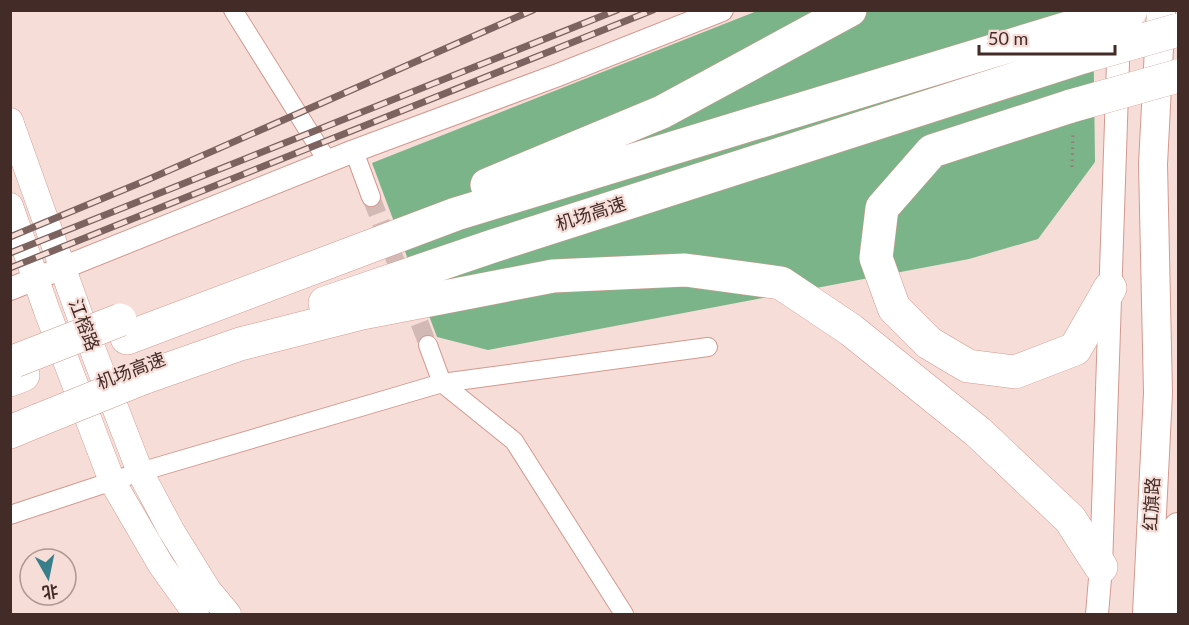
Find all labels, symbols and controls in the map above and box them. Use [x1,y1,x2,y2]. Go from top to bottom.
scale bar [979,18,1116,56]
text: 50 m [988,27,1028,49]
street label: 机场高速 [553,191,628,235]
street label: 江榕路 [65,295,105,354]
street label: 机场高速 [93,347,168,393]
street label: 红旗路 [1139,476,1163,531]
north arrow [18,547,78,607]
text: 北 [41,582,60,603]

